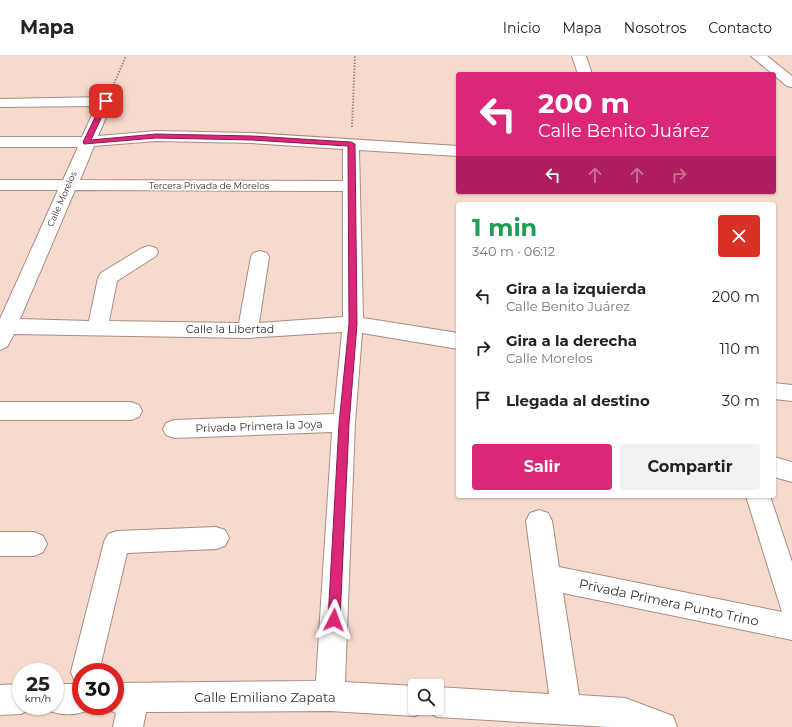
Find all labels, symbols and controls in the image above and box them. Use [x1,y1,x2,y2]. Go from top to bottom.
text: Mapa [20,16,75,39]
text: Inicio [503,19,540,37]
text: Mapa [562,19,602,37]
text: Nosotros [624,19,686,37]
text: Contacto [708,19,772,37]
pin [89,84,123,118]
text: 200 m [538,86,630,120]
icon: left [472,88,524,140]
icon: arrive [95,90,117,112]
text: Calle Benito Juárez [538,120,710,142]
icon: left [542,164,564,186]
icon: ahead [584,164,606,186]
icon: ahead [626,164,648,186]
icon: right [668,164,690,186]
street label: Calle Morelos [44,169,79,228]
street label: Tercera Privada de Morelos [149,180,270,191]
text: 1 min [472,213,537,242]
button: close [718,215,760,257]
text: 340 m · 06:12 [472,243,555,259]
text: Gira a la izquierda [506,279,646,298]
icon: left [472,285,494,307]
text: 200 m [712,287,760,306]
text: Calle Benito Juárez [506,298,630,314]
street label: Calle la Libertad [186,322,274,336]
text: Gira a la derecha [506,331,637,350]
icon: right [472,337,494,359]
text: 110 m [719,339,760,358]
text: Calle Morelos [506,350,593,366]
icon: arrive [472,389,494,411]
text: Llegada al destino [506,391,650,410]
text: 30 m [722,391,760,410]
street label: Privada Primera la Joya [195,417,323,435]
button: Salir [472,444,612,490]
button: Compartir [620,444,760,490]
street label: Privada Primera Punto Trino [578,575,760,629]
position arrow [313,599,355,641]
speed limit sign: 30 [72,663,124,715]
text: 25 [26,672,50,696]
map controls [408,679,444,715]
button: search [408,679,444,715]
street label: Calle Emiliano Zapata [194,689,336,705]
text: km/h [25,692,51,705]

